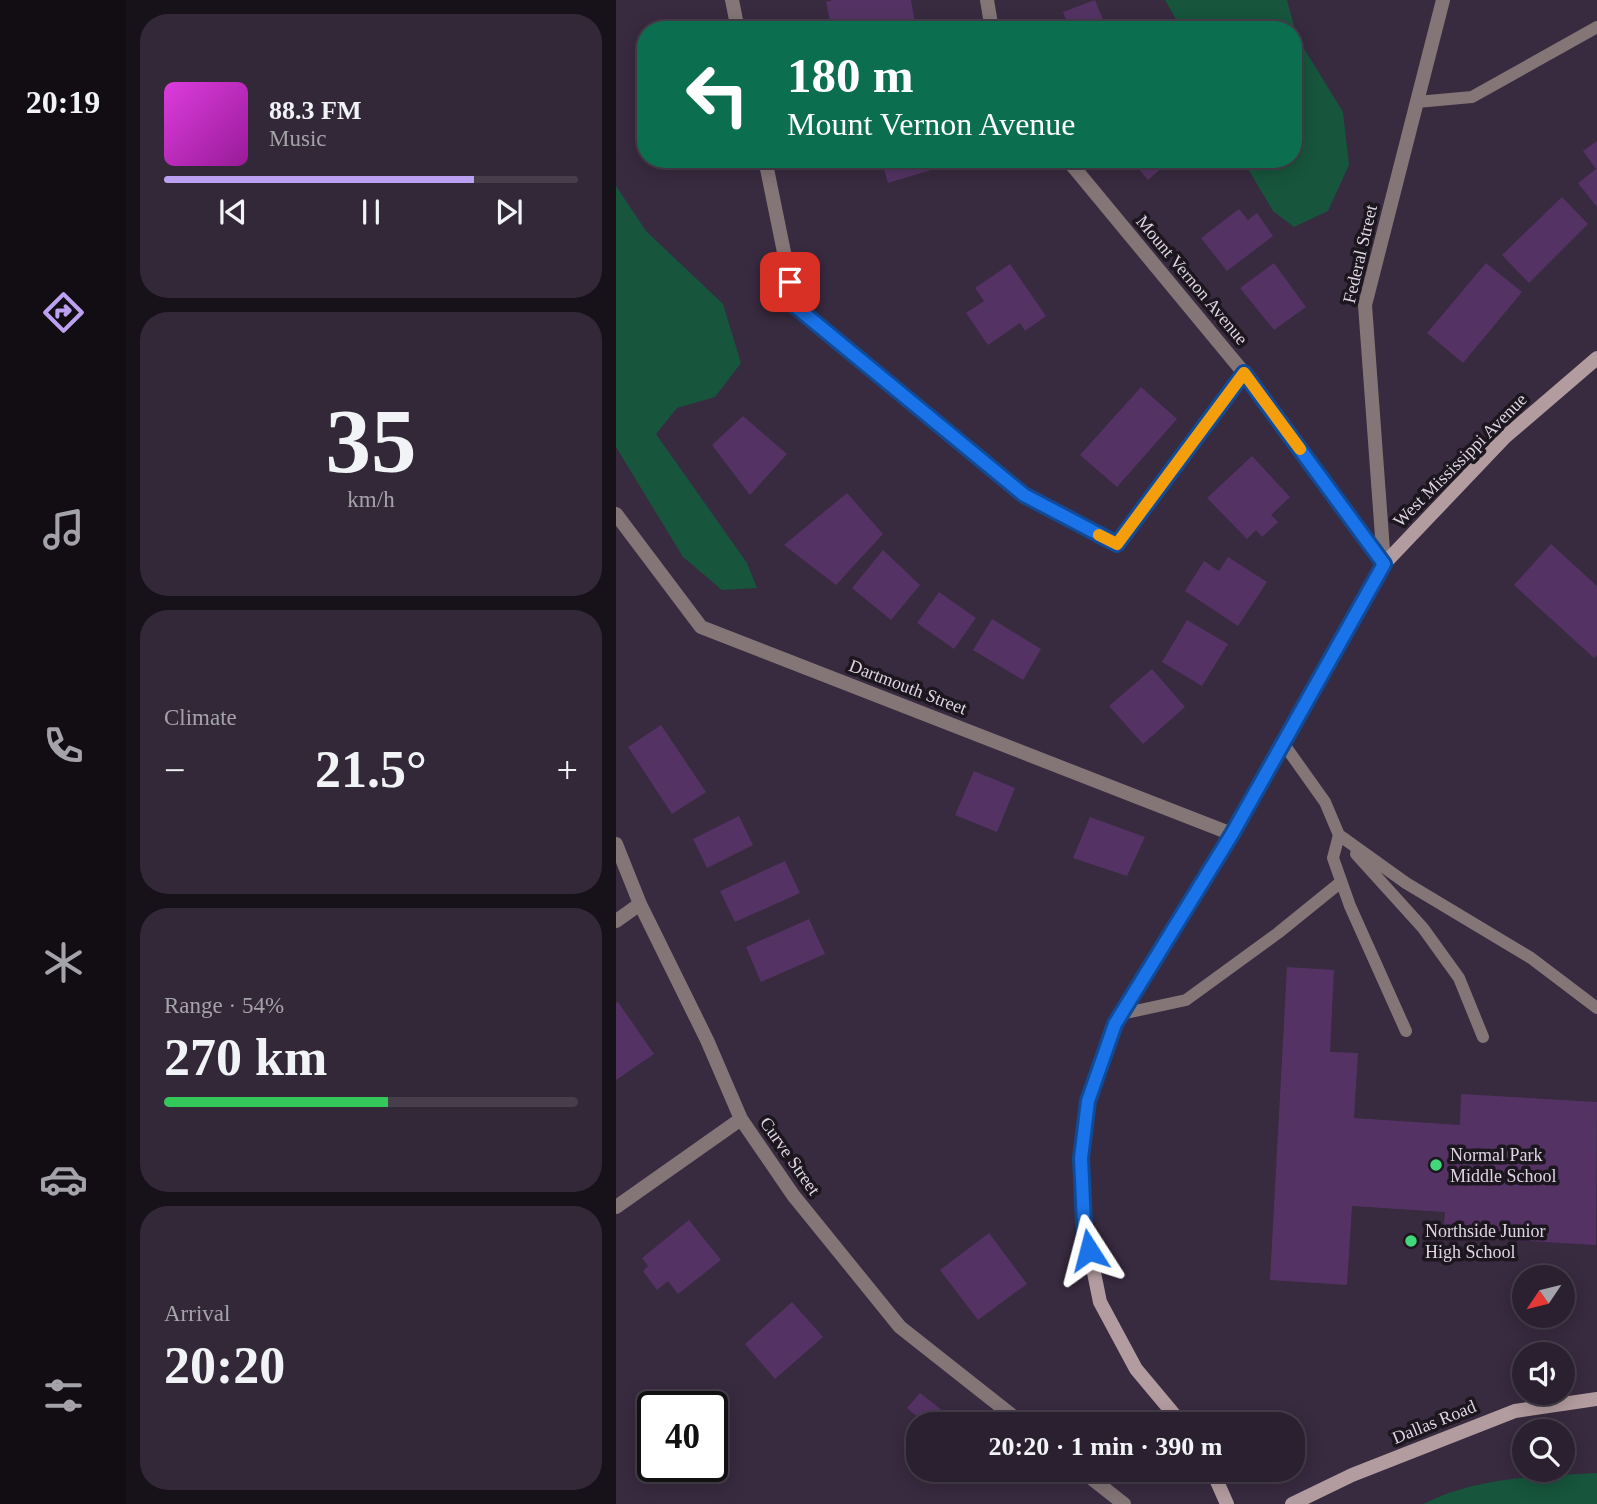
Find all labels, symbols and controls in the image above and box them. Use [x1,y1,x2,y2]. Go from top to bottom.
text: 180 m [787,48,914,103]
icon: left [672,49,763,140]
text: 20:19 [26,84,100,120]
text: 88.3 FM [269,96,361,125]
text: Mount Vernon Avenue [787,106,1076,142]
text: Music [269,126,327,151]
icon: previous [214,193,252,231]
icon: pause [352,193,390,231]
icon: next [490,193,528,231]
street label: Federal Street [1339,203,1381,305]
street label: Mount Vernon Avenue [1132,211,1252,349]
pin [760,252,820,312]
icon: arrive [771,263,809,301]
icon: directions [39,288,88,337]
street label: West Mississippi Avenue [1389,389,1531,531]
text: 35 [326,391,417,492]
text: km/h [347,487,395,512]
icon: music [39,505,88,554]
street label: Dartmouth Street [846,655,970,719]
text: Climate [164,705,237,730]
icon: phone [39,721,88,770]
text: 21.5° [315,741,427,798]
text: − [164,749,185,791]
text: + [557,749,578,791]
icon: climate [39,938,88,987]
text: Range · 54% [164,993,284,1018]
text: 270 km [164,1029,327,1086]
street label: Curve Street [756,1113,824,1199]
place label: Normal Park Middle School [1450,1145,1557,1186]
icon: car [39,1155,88,1204]
marker: Normal Park Middle School [1428,1157,1444,1173]
position arrow [1052,1213,1126,1287]
place label: Northside Junior High School [1425,1221,1546,1262]
marker: Northside Junior High School [1403,1233,1419,1249]
north arrow [1512,1265,1575,1328]
map controls [1512,1265,1575,1482]
text: Arrival [164,1301,230,1326]
text: 20:20 [164,1337,285,1394]
button: sound [1512,1342,1575,1405]
icon: filters [39,1371,88,1420]
speed limit sign: 40 [637,1391,728,1482]
street label: Dallas Road [1389,1396,1479,1448]
button: search [1512,1419,1575,1482]
text: 20:20 · 1 min · 390 m [989,1432,1223,1461]

